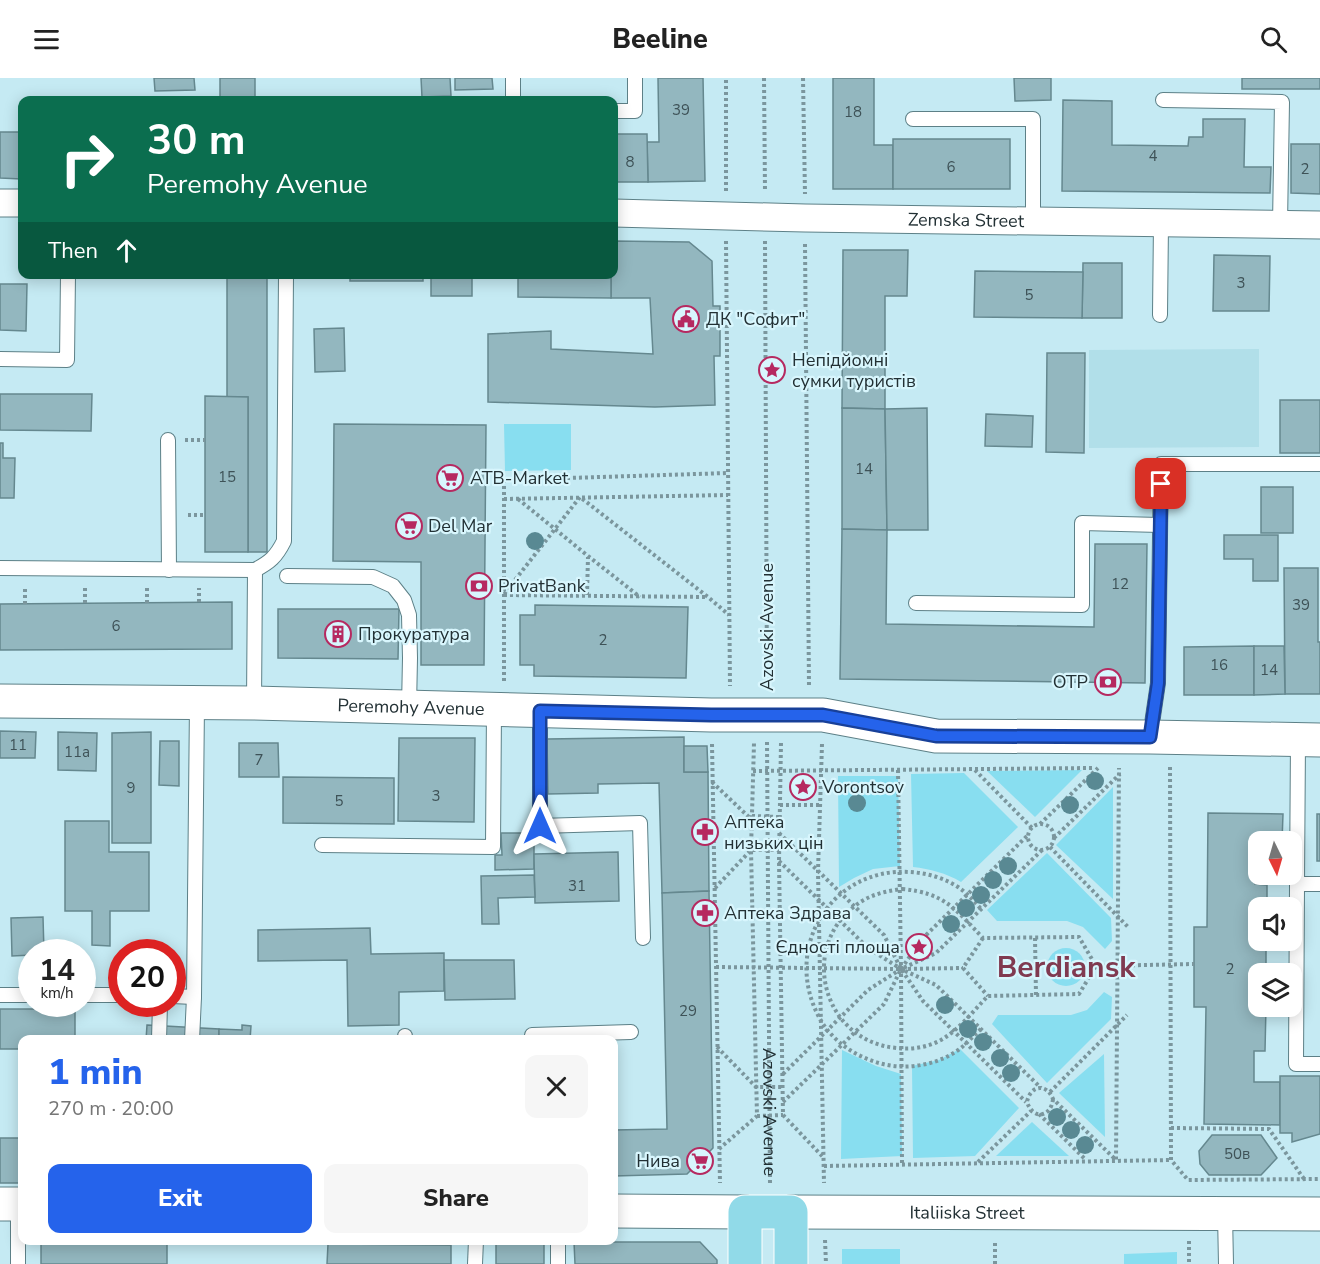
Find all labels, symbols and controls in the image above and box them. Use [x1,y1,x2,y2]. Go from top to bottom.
text: Beeline [612,21,708,58]
icon: menu [30,23,63,56]
icon: search [1257,23,1290,56]
house number: 39 [672,100,690,120]
house number: 18 [844,102,862,122]
text: 30 m [147,112,246,169]
icon: right [48,120,126,198]
house number: 4 [1148,146,1158,166]
house number: 8 [625,152,635,172]
house number: 6 [946,157,956,177]
house number: 2 [1300,159,1310,179]
text: Peremohy Avenue [147,166,368,203]
street label: Zemska Street [908,207,1025,233]
icon: ahead [110,234,143,267]
text: Then [48,236,98,266]
house number: 3 [1236,273,1246,293]
house number: 5 [1024,285,1034,305]
public building icon: ДК "Софит" [671,304,701,334]
place label: ДК "Софит" [706,307,805,331]
place label: Непідйомні сумки туристів [792,348,916,393]
place icon: Непідйомні сумки туристів [757,355,787,385]
pin [1135,458,1186,509]
house number: 14 [855,459,873,479]
supermarket icon: ATB-Market [435,463,465,493]
place label: ATB-Market [470,466,569,490]
house number: 15 [218,467,236,487]
icon: arrive [1144,467,1177,500]
supermarket icon: Del Mar [394,511,424,541]
place label: Del Mar [428,514,493,538]
street label: Azovski Avenue [755,563,779,691]
bank icon: PrivatBank [464,571,494,601]
place label: PrivatBank [498,574,587,598]
house number: 12 [1111,574,1129,594]
house number: 39 [1292,595,1310,615]
house number: 6 [111,616,121,636]
building icon: Прокуратура [323,619,353,649]
place label: Прокуратура [358,622,470,646]
house number: 2 [598,630,608,650]
house number: 16 [1210,655,1228,675]
house number: 14 [1260,660,1278,680]
bank icon: OTP [1093,667,1123,697]
place label: OTP [1053,670,1088,694]
street label: Peremohy Avenue [337,693,485,721]
house number: 11 [9,735,27,755]
house number: 11а [64,742,90,762]
house number: 7 [254,750,264,770]
place icon: Vorontsov [788,772,818,802]
place label: Vorontsov [821,775,905,799]
house number: 9 [126,778,136,798]
house number: 3 [431,786,441,806]
house number: 5 [334,791,344,811]
position arrow [508,794,572,858]
place label: Аптека низьких цін [724,810,824,855]
pharmacy icon: Аптека низьких цін [690,817,720,847]
north arrow [1248,831,1302,885]
map controls [1248,831,1302,1017]
house number: 31 [568,876,586,896]
button: sound [1248,897,1302,951]
pharmacy icon: Аптека Здрава [690,898,720,928]
place label: Аптека Здрава [724,901,851,925]
place icon: Єдності площа [904,932,934,962]
place label: Єдності площа [775,935,900,959]
speed limit sign: 20 [108,939,186,1017]
district label: Berdiansk [997,947,1136,988]
text: 14 [39,950,75,991]
house number: 2 [1225,959,1235,979]
button: layers [1248,963,1302,1017]
text: km/h [40,983,74,1003]
house number: 29 [679,1001,697,1021]
text: 1 min [48,1048,143,1097]
street label: Azovski Avenue [757,1048,782,1176]
button: close [525,1055,588,1118]
text: 270 m · 20:00 [48,1095,174,1122]
house number: 50в [1224,1144,1250,1164]
supermarket icon: Нива [685,1146,715,1176]
place label: Нива [636,1149,680,1173]
button: Exit [48,1164,312,1233]
button: Share [324,1164,588,1233]
street label: Italiiska Street [909,1200,1025,1225]

